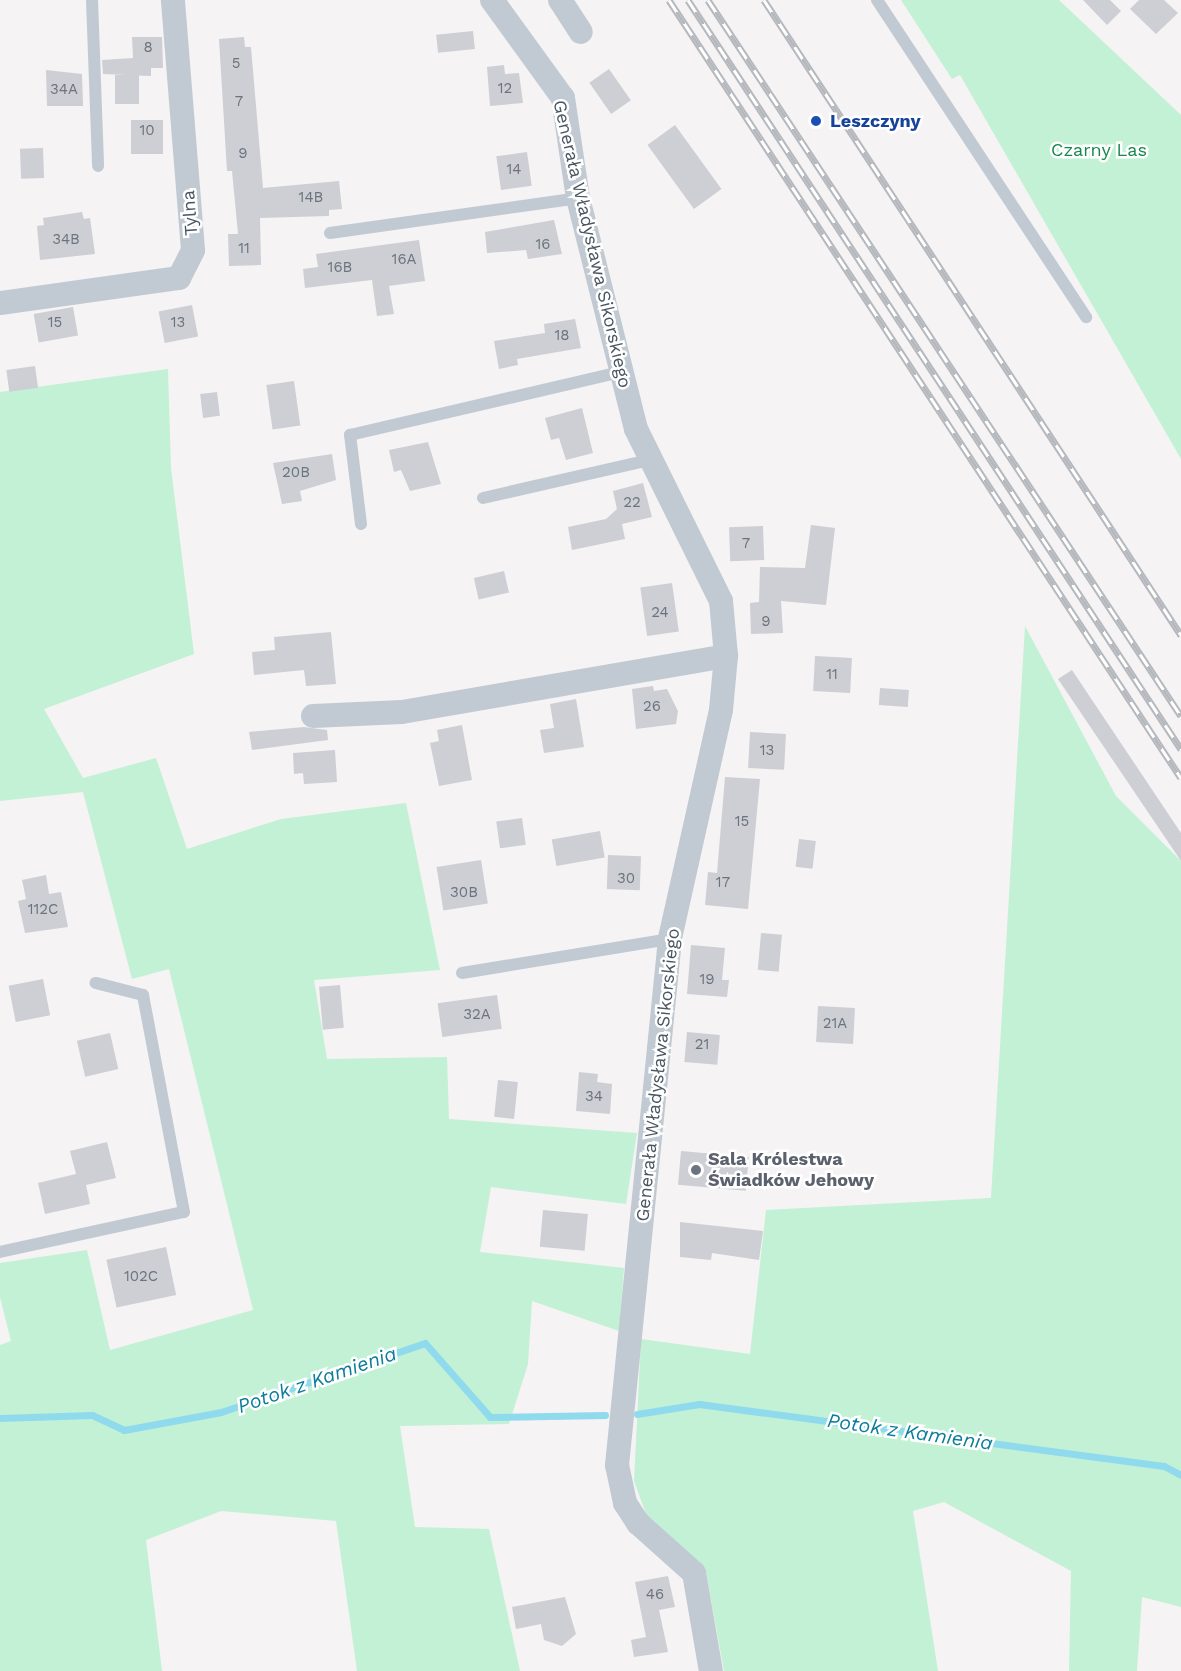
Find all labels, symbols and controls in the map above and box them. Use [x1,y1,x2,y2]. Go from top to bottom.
house number: 8 [143,39,153,57]
house number: 5 [232,55,240,73]
house number: 12 [498,80,512,98]
house number: 34A [50,81,78,99]
house number: 7 [235,93,243,111]
street label: Generała Władysława Sikorskiego [548,97,636,391]
place label: Leszczyny [830,110,921,132]
marker: Leszczyny [807,112,825,130]
house number: 10 [139,122,155,140]
park label: Czarny Las [1051,139,1147,161]
house number: 9 [238,145,248,163]
house number: 14 [506,161,522,179]
house number: 14B [299,189,323,207]
street label: Tylna [178,190,202,236]
house number: 34B [52,231,80,249]
house number: 16 [536,236,550,254]
house number: 11 [238,240,250,258]
house number: 16A [392,251,416,269]
house number: 16B [328,259,352,277]
house number: 15 [48,314,62,332]
house number: 13 [171,314,185,332]
house number: 18 [554,327,570,345]
house number: 20B [282,464,310,482]
house number: 22 [623,494,641,512]
house number: 7 [742,535,750,553]
house number: 24 [651,604,669,622]
house number: 9 [761,613,771,631]
house number: 11 [826,666,838,684]
house number: 26 [643,698,661,716]
house number: 13 [760,742,774,760]
house number: 15 [735,813,749,831]
house number: 30 [617,870,635,888]
house number: 17 [716,874,730,892]
house number: 30B [450,884,478,902]
house number: 112C [28,901,58,919]
street label: Generała Władysława Sikorskiego [632,927,684,1223]
house number: 19 [699,971,715,989]
house number: 32A [463,1006,491,1024]
house number: 21A [823,1015,847,1033]
house number: 21 [695,1036,709,1054]
house number: 34 [585,1088,603,1106]
place label: Sala Królestwa Świadków Jehowy [708,1149,875,1192]
marker: Sala Królestwa Świadków Jehowy [689,1163,703,1177]
house number: 102C [124,1268,158,1286]
water label: Potok z Kamienia [234,1341,400,1419]
water label: Potok z Kamienia [826,1408,994,1456]
house number: 46 [646,1586,664,1604]

